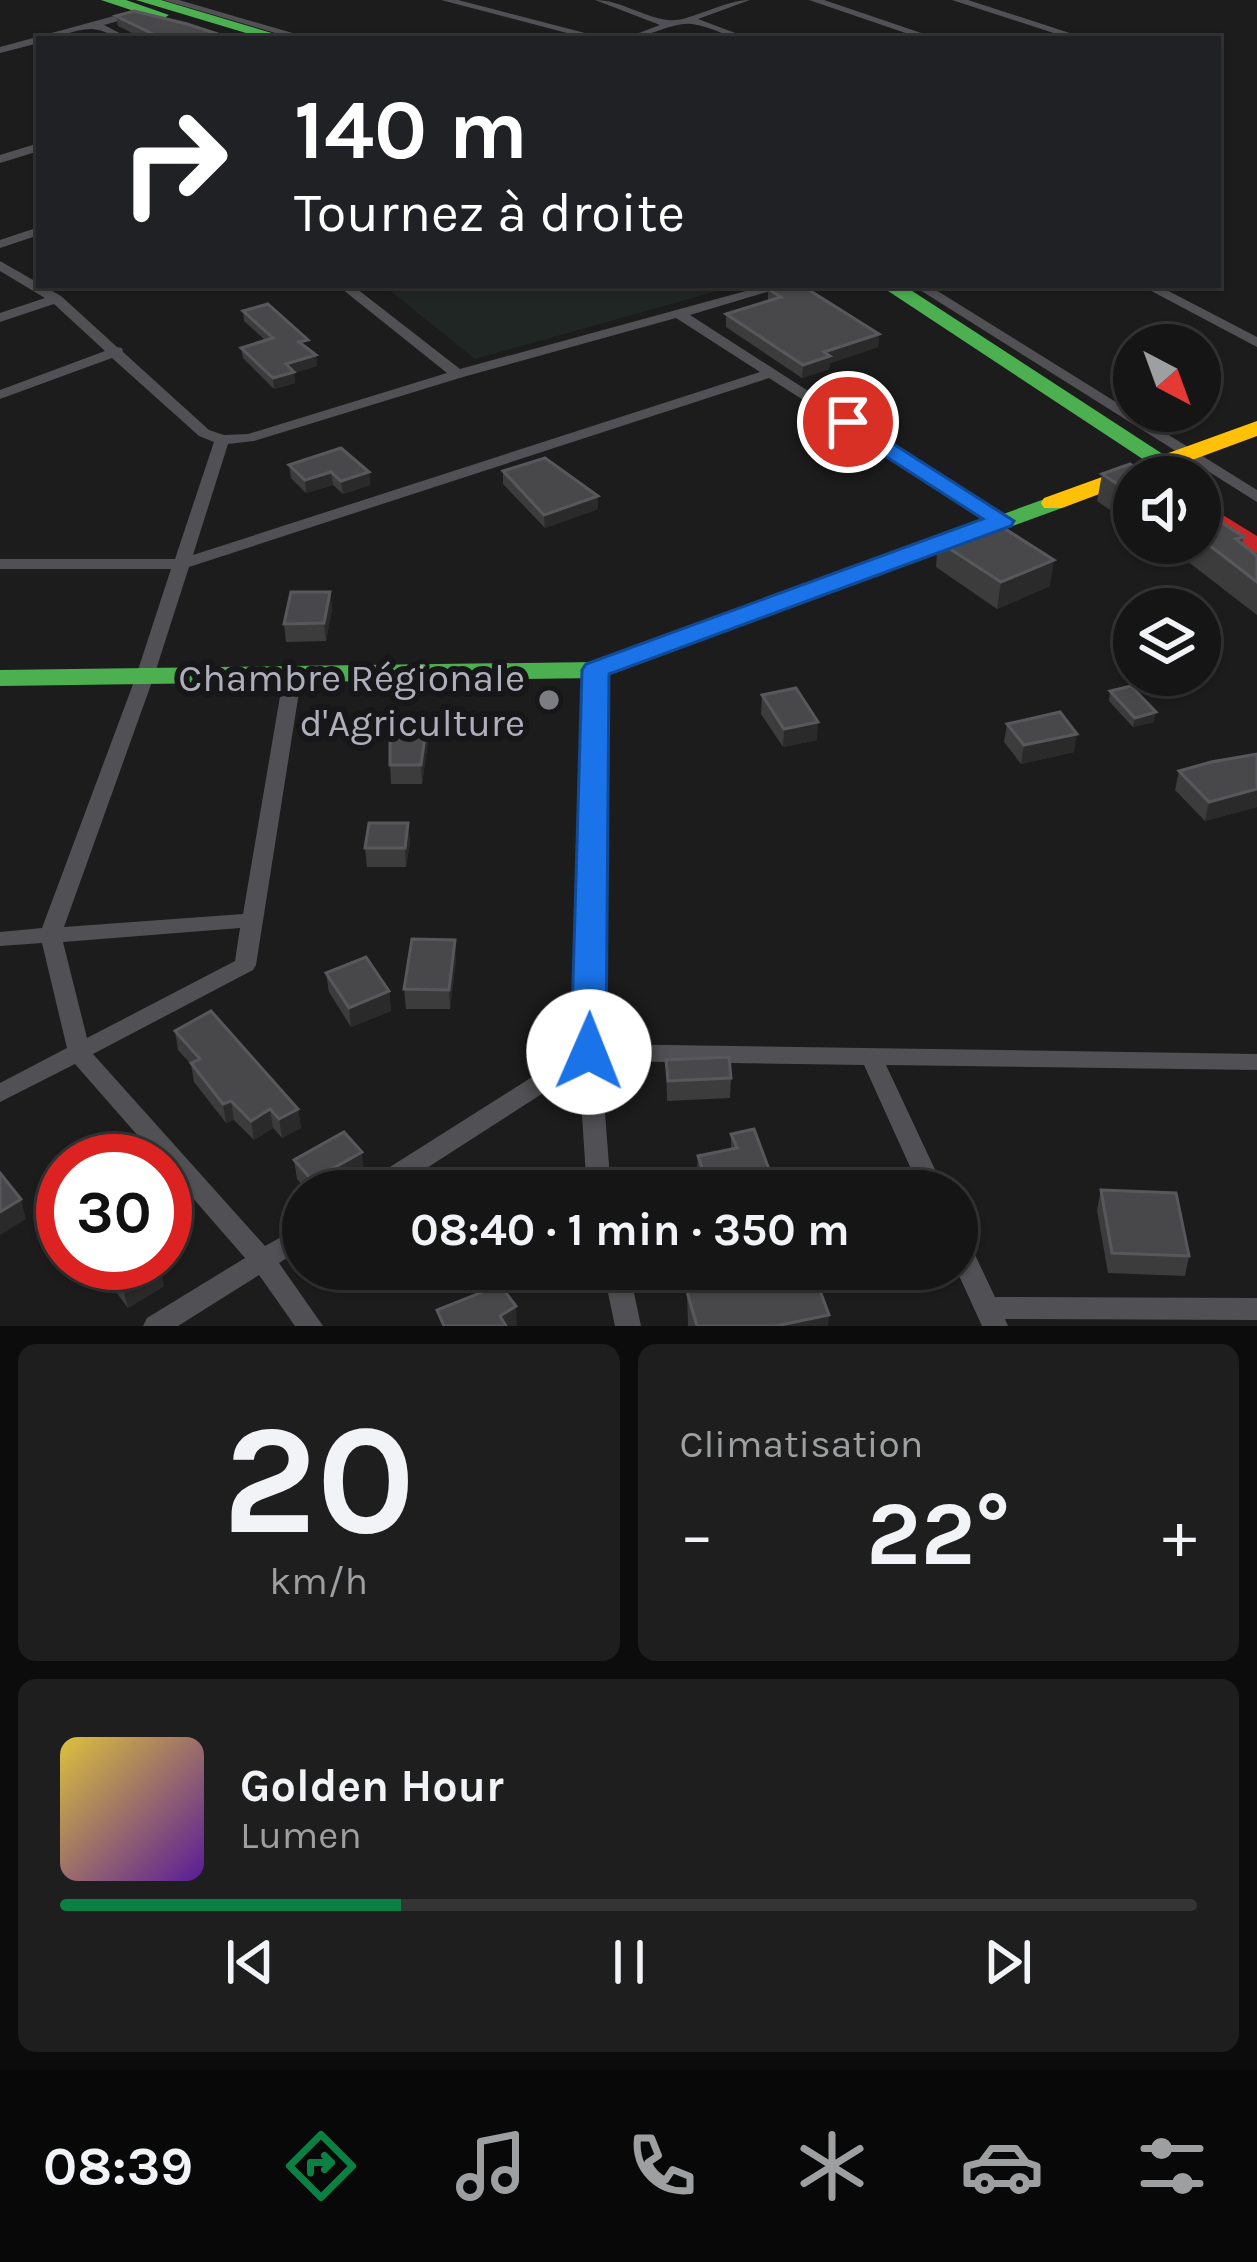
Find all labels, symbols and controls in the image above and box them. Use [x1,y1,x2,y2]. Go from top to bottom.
text: 140 m [294,81,528,179]
icon: right [96,84,252,240]
text: Tournez à droite [294,181,685,245]
north arrow [1113,324,1221,432]
map controls [1113,324,1221,696]
pin [797,371,899,473]
icon: arrive [815,389,881,455]
button: sound [1113,456,1221,564]
button: layers [1113,588,1221,696]
place label: Chambre Régionale d'Agriculture [178,655,525,746]
marker: Chambre Régionale d'Agriculture [536,687,562,713]
position arrow [526,989,652,1115]
speed limit sign: 30 [36,1134,192,1290]
text: 08:40 · 1 min · 350 m [410,1204,850,1256]
text: 20 [222,1389,415,1571]
text: Climatisation [680,1421,923,1467]
text: 22° [866,1481,1010,1587]
text: − [680,1496,714,1574]
text: + [1162,1496,1197,1574]
text: km/h [269,1558,368,1604]
text: Golden Hour [240,1760,504,1812]
text: Lumen [240,1812,362,1858]
icon: previous [217,1929,283,1995]
icon: pause [596,1929,662,1995]
icon: next [975,1929,1041,1995]
icon: directions [279,2124,363,2208]
icon: music [449,2124,533,2208]
icon: phone [620,2124,704,2208]
icon: climate [790,2124,874,2208]
icon: car [960,2124,1044,2208]
icon: filters [1130,2124,1214,2208]
text: 08:39 [43,2134,193,2198]

